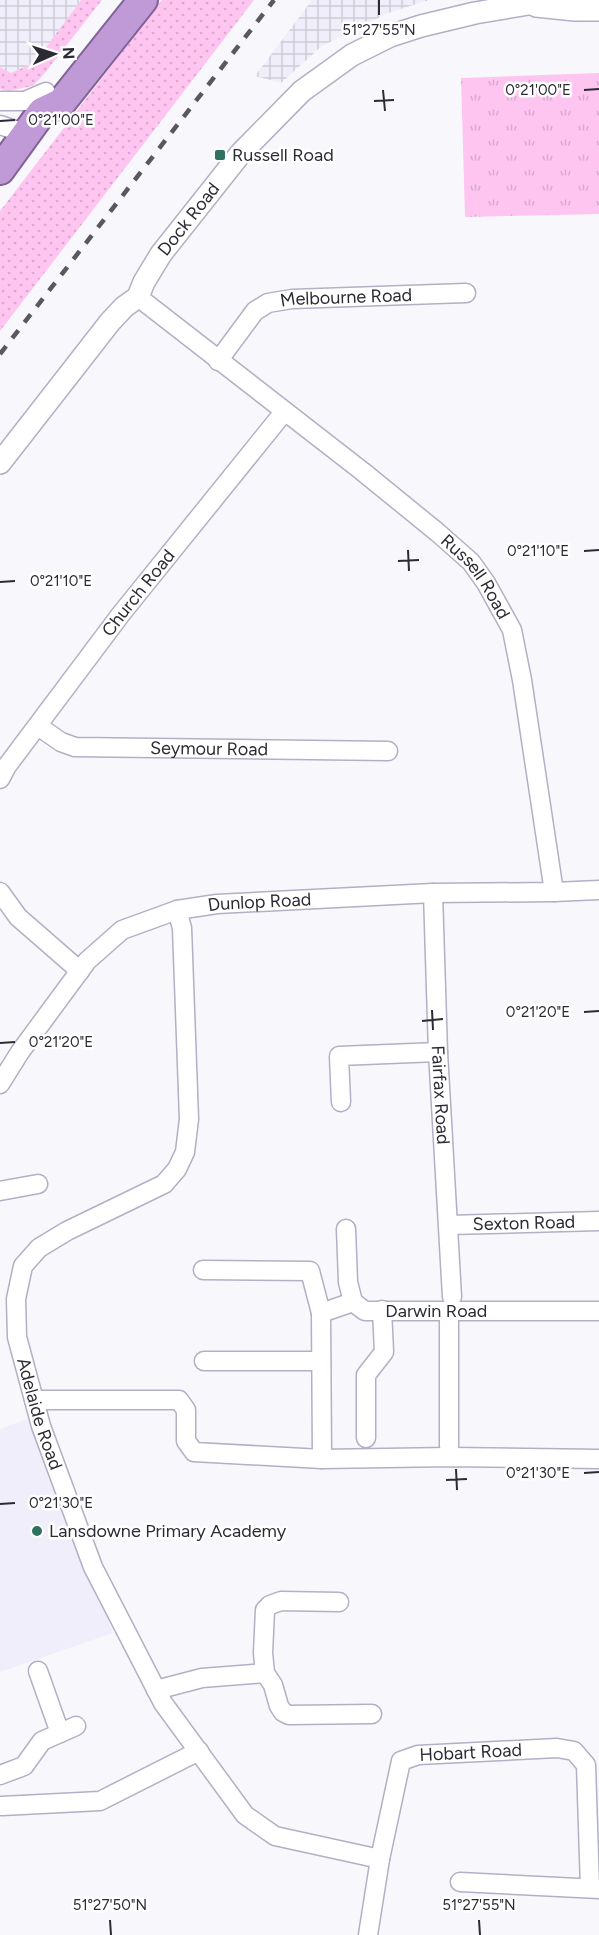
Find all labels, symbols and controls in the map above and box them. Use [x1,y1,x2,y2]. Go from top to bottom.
text: 51°27'55"N [342,21,416,39]
north arrow [24,24,84,84]
text: N [59,47,78,60]
text: 0°21'00"E [505,81,571,99]
text: 0°21'00"E [28,111,94,129]
place label: Russell Road [232,144,334,166]
marker: Russell Road [213,148,227,162]
street label: Dock Road [153,178,224,260]
street label: Melbourne Road [279,284,413,312]
street label: Russell Road [436,530,515,623]
text: 0°21'10"E [507,542,569,560]
street label: Church Road [97,545,180,641]
text: 0°21'10"E [30,572,92,590]
street label: Seymour Road [150,737,268,760]
street label: Dunlop Road [206,888,312,916]
text: 0°21'20"E [506,1003,570,1021]
text: 0°21'20"E [29,1033,93,1051]
street label: Fairfax Road [427,1045,454,1145]
street label: Sexton Road [472,1211,576,1235]
street label: Darwin Road [385,1300,487,1322]
street label: Adelaide Road [12,1355,67,1473]
text: 0°21'30"E [506,1464,570,1482]
text: 0°21'30"E [29,1494,93,1512]
place label: Lansdowne Primary Academy [49,1520,287,1542]
marker: Lansdowne Primary Academy [30,1524,44,1538]
street label: Hobart Road [419,1739,523,1766]
text: 51°27'50"N [73,1896,147,1914]
text: 51°27'55"N [442,1896,516,1914]

